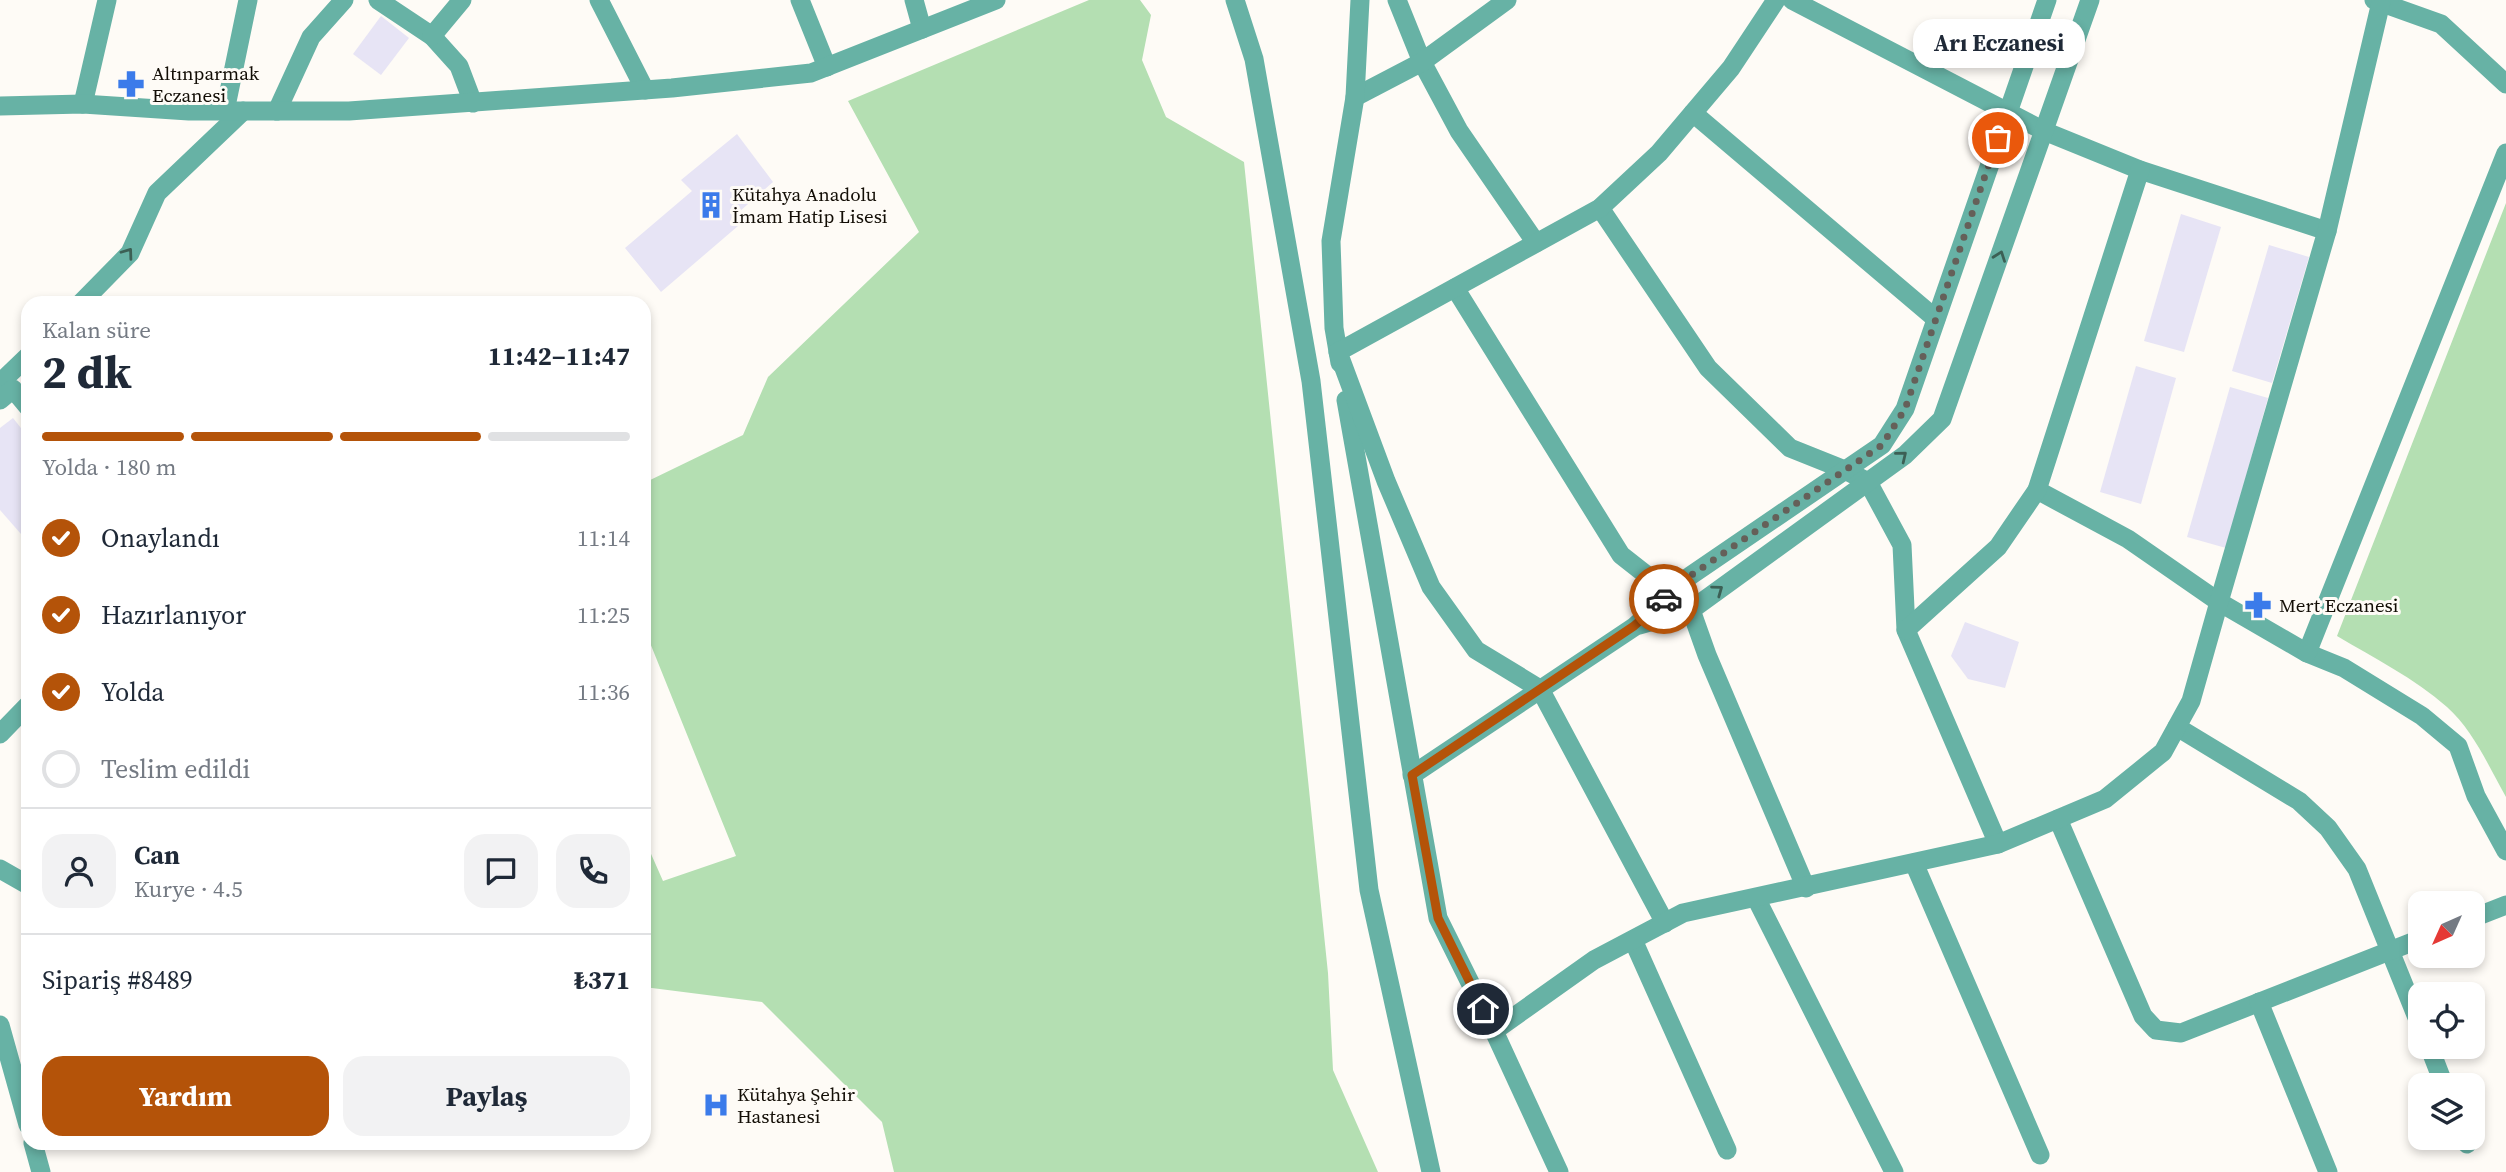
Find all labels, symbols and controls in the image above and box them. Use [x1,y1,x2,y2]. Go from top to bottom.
callout: Arı Eczanesi [1912,19,2084,68]
text: Arı Eczanesi [1934,27,2064,59]
place label: Altınparmak Eczanesi [152,60,260,108]
pharmacy icon: Altınparmak Eczanesi [116,69,146,99]
pin [1968,108,2028,168]
icon: bag [1979,119,2017,157]
place label: Kütahya Anadolu İmam Hatip Lisesi [732,181,888,229]
building icon: Kütahya Anadolu İmam Hatip Lisesi [696,190,726,220]
one-way arrow [120,248,132,261]
one-way arrow [1991,250,2005,262]
text: Kalan süre [42,314,151,346]
text: 11:42–11:47 [488,338,630,374]
text: 2 dk [42,340,132,403]
text: Yolda · 180 m [42,451,176,483]
one-way arrow [1895,452,1907,465]
icon: check [42,519,80,557]
text: Onaylandı [101,520,220,556]
text: 11:14 [577,522,630,554]
courier [1629,564,1699,634]
icon: car [1645,580,1683,618]
one-way arrow [1710,586,1723,598]
pharmacy icon: Mert Eczanesi [2243,590,2273,620]
place label: Mert Eczanesi [2279,592,2399,618]
icon: check [42,596,80,634]
text: Hazırlanıyor [101,597,246,633]
text: 11:25 [577,599,630,631]
icon: check [42,673,80,711]
text: Yolda [101,674,165,710]
text: 11:36 [577,676,630,708]
text: Teslim edildi [101,751,250,787]
button: person [42,834,116,908]
button: chat [464,834,538,908]
button: phone [556,834,630,908]
text: Can [134,837,180,873]
text: Kurye · 4.5 [134,873,243,905]
north arrow [2408,891,2485,968]
map controls [2408,891,2485,1150]
text: Sipariş #8489 [42,962,193,998]
text: ₺371 [574,962,630,998]
pin [1453,979,1513,1039]
button: locate [2408,982,2485,1059]
icon: home [1464,990,1502,1028]
button: Yardım [42,1056,329,1136]
button: Paylaş [343,1056,630,1136]
button: layers [2408,1073,2485,1150]
place label: Kütahya Şehir Hastanesi [737,1081,855,1129]
hospital icon: Kütahya Şehir Hastanesi [701,1090,731,1120]

